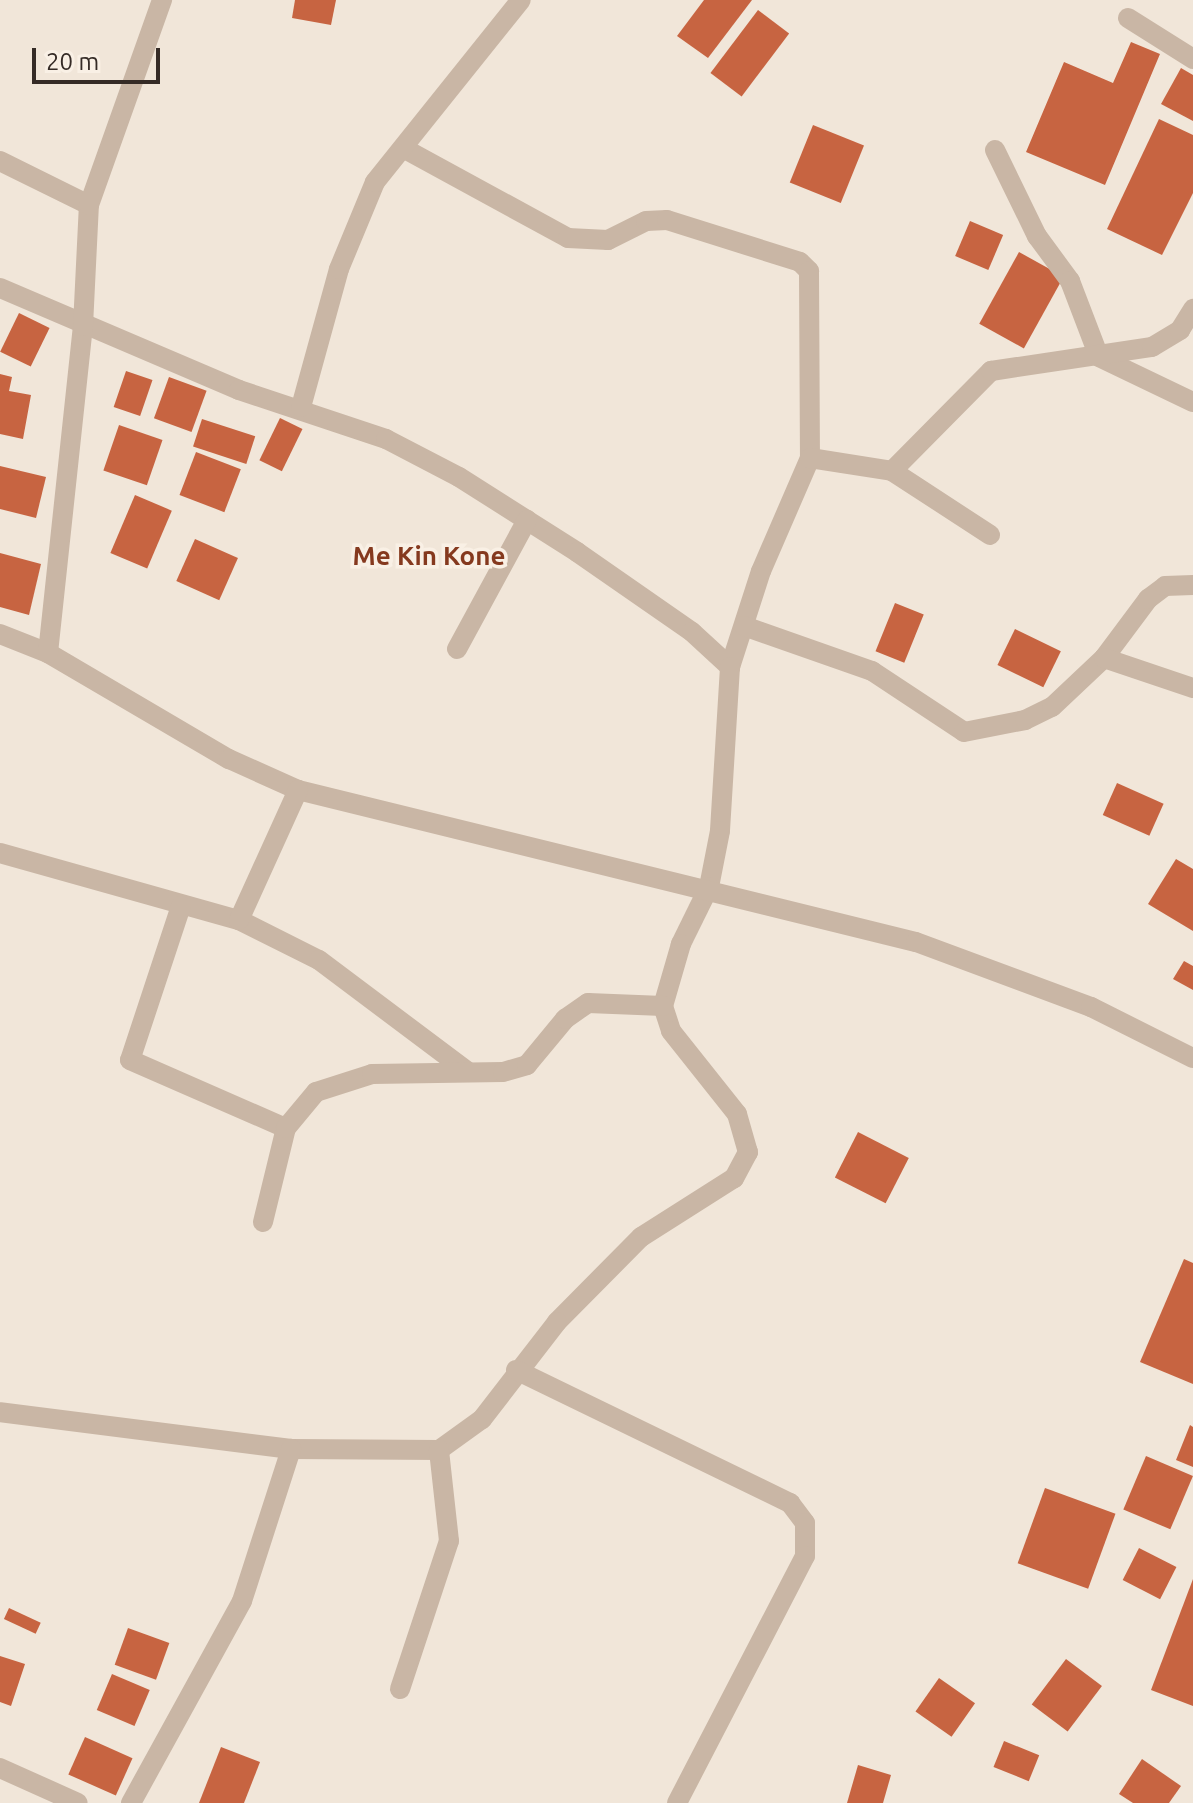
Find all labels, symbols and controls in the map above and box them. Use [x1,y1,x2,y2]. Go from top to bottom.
scale bar [36,32,164,82]
text: 20 m [46,48,99,75]
district label: Me Kin Kone [353,540,505,572]

